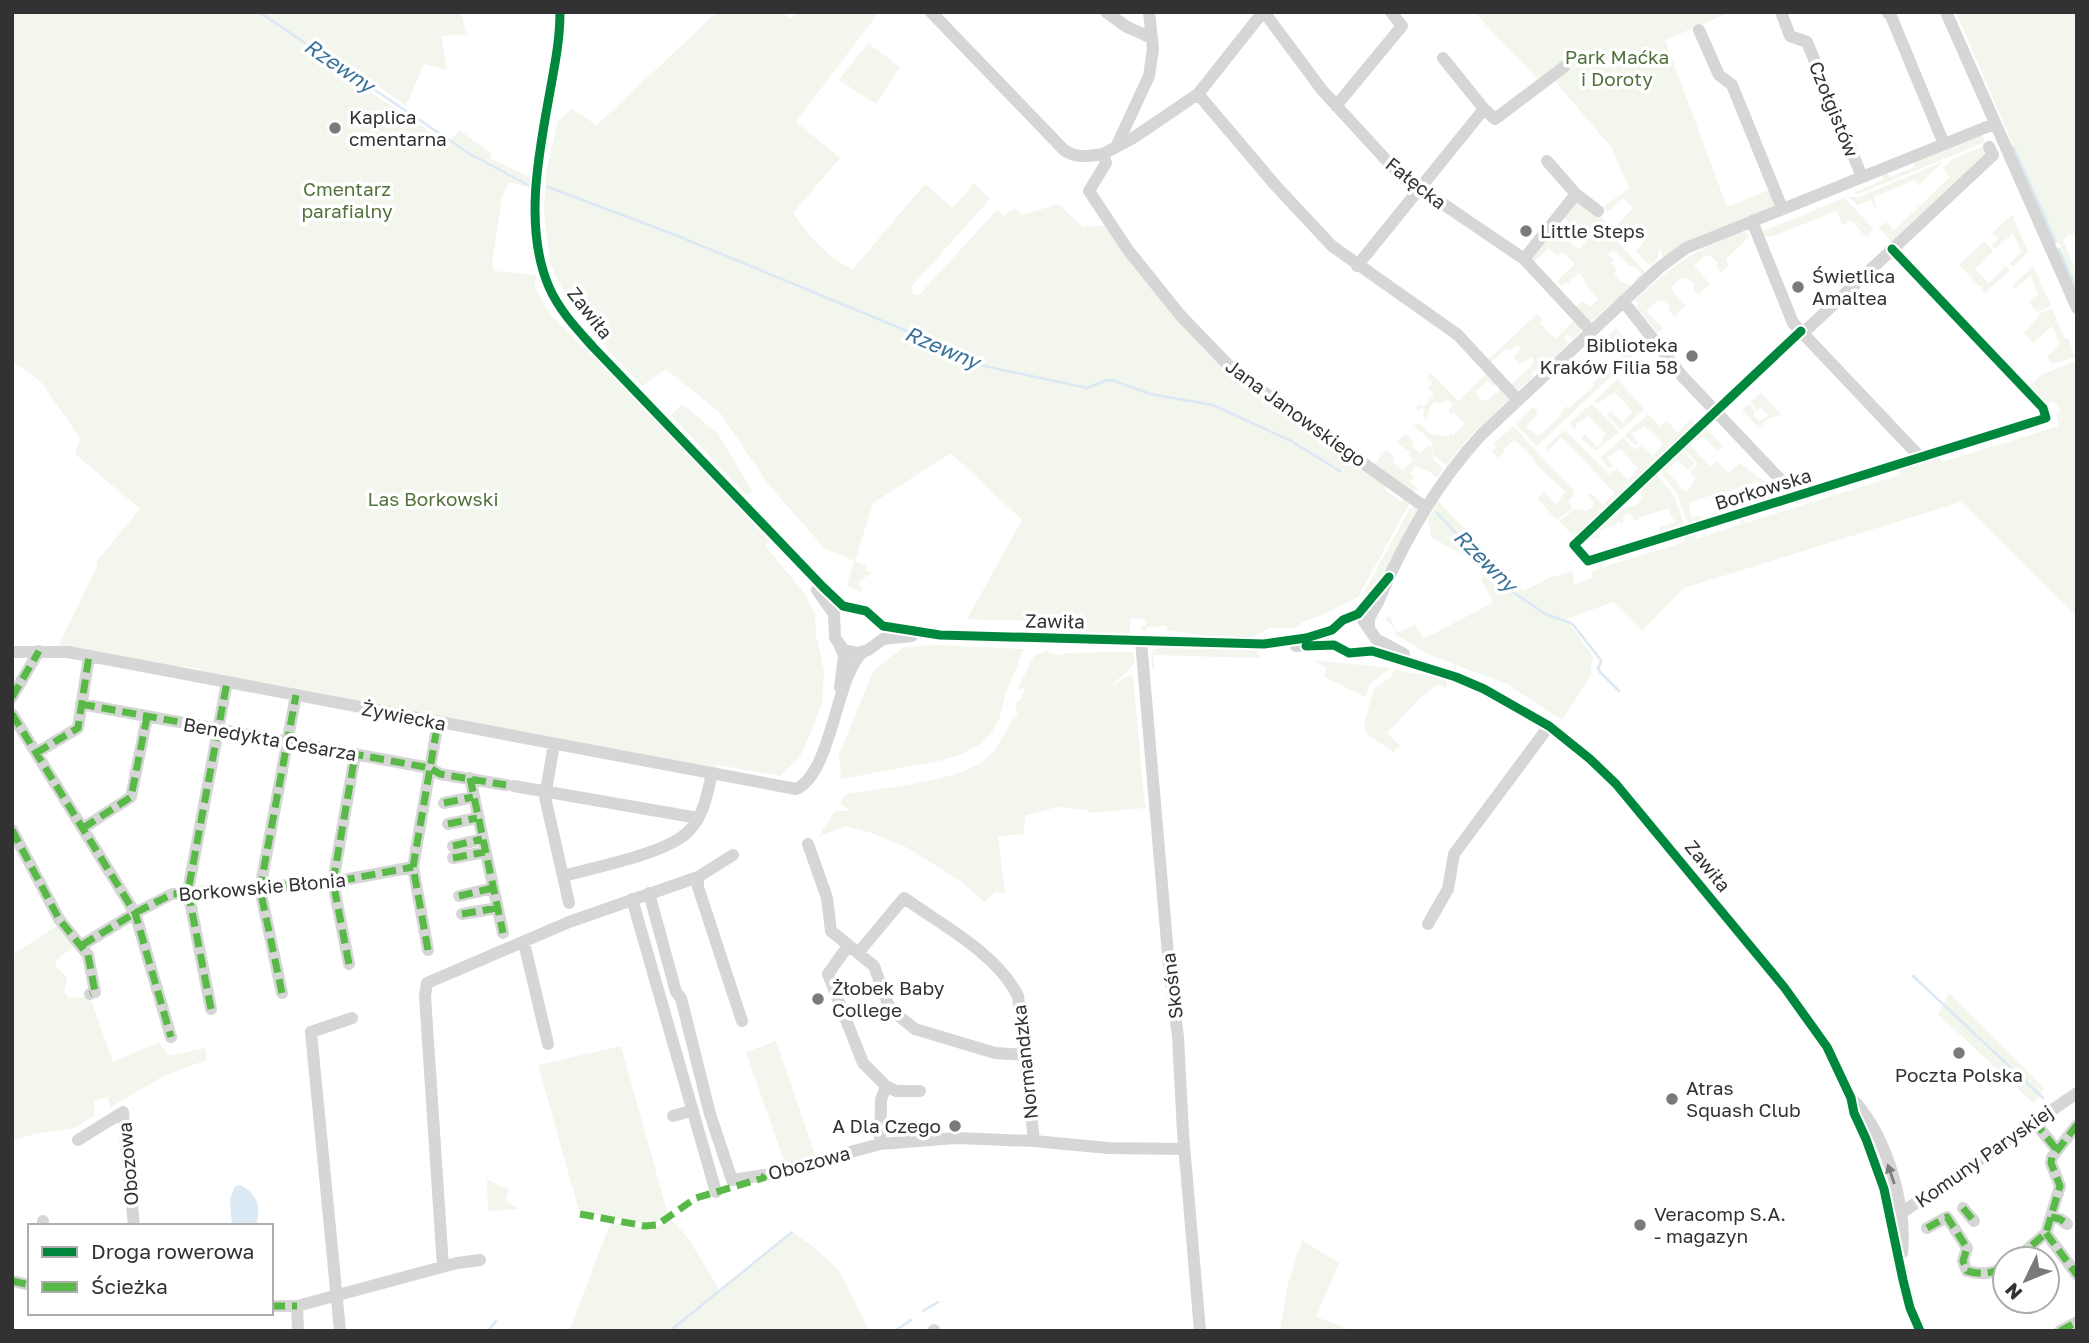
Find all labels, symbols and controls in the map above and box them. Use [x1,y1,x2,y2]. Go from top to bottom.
water label: Rzewny [300,32,382,100]
park label: Park Maćka i Doroty [1565,45,1669,90]
street label: Czołgistów [1805,58,1864,160]
place label: Kaplica cmentarna [349,105,447,150]
marker: Kaplica cmentarna [327,120,343,136]
street label: Fałęcka [1381,152,1451,213]
park label: Cmentarz parafialny [301,177,393,222]
place label: Little Steps [1540,219,1645,242]
marker: Little Steps [1518,223,1534,239]
place label: Świetlica Amaltea [1812,264,1895,309]
marker: Świetlica Amaltea [1790,279,1806,295]
street label: Zawiła [563,282,618,343]
water label: Rzewny [901,320,987,376]
place label: Biblioteka Kraków Filia 58 [1540,333,1678,378]
marker: Biblioteka Kraków Filia 58 [1684,348,1700,364]
street label: Jana Janowskiego [1222,354,1371,471]
street label: Borkowska [1712,463,1814,514]
park label: Las Borkowski [368,487,498,510]
water label: Rzewny [1449,523,1525,600]
street label: Zawiła [1025,608,1085,633]
street label: Żywiecka [360,696,448,735]
street label: Benedykta Cesarza [182,712,359,765]
street label: Zawiła [1681,835,1736,896]
street label: Borkowskie Błonia [177,868,347,905]
street label: Skośna [1156,952,1187,1020]
place label: Żłobek Baby College [832,976,945,1021]
marker: Żłobek Baby College [810,991,826,1007]
street label: Normandzka [1007,1004,1042,1121]
marker: Poczta Polska [1951,1045,1967,1061]
place label: Poczta Polska [1895,1063,2023,1086]
place label: Atras Squash Club [1686,1076,1801,1121]
marker: Atras Squash Club [1664,1091,1680,1107]
street label: Komuny Paryskiej [1910,1099,2057,1212]
place label: A Dla Czego [832,1114,941,1137]
marker: A Dla Czego [947,1118,963,1134]
street label: Obozowa [112,1121,143,1207]
street label: Obozowa [765,1141,852,1184]
one-way arrow [1885,1164,1896,1185]
place label: Veracomp S.A. - magazyn [1654,1202,1786,1247]
marker: Veracomp S.A. - magazyn [1632,1217,1648,1233]
legend [28,1224,273,1315]
text: Droga rowerowa [91,1238,254,1264]
north arrow [1991,1245,2061,1315]
text: Ścieżka [91,1273,168,1299]
text: N [2000,1279,2027,1305]

